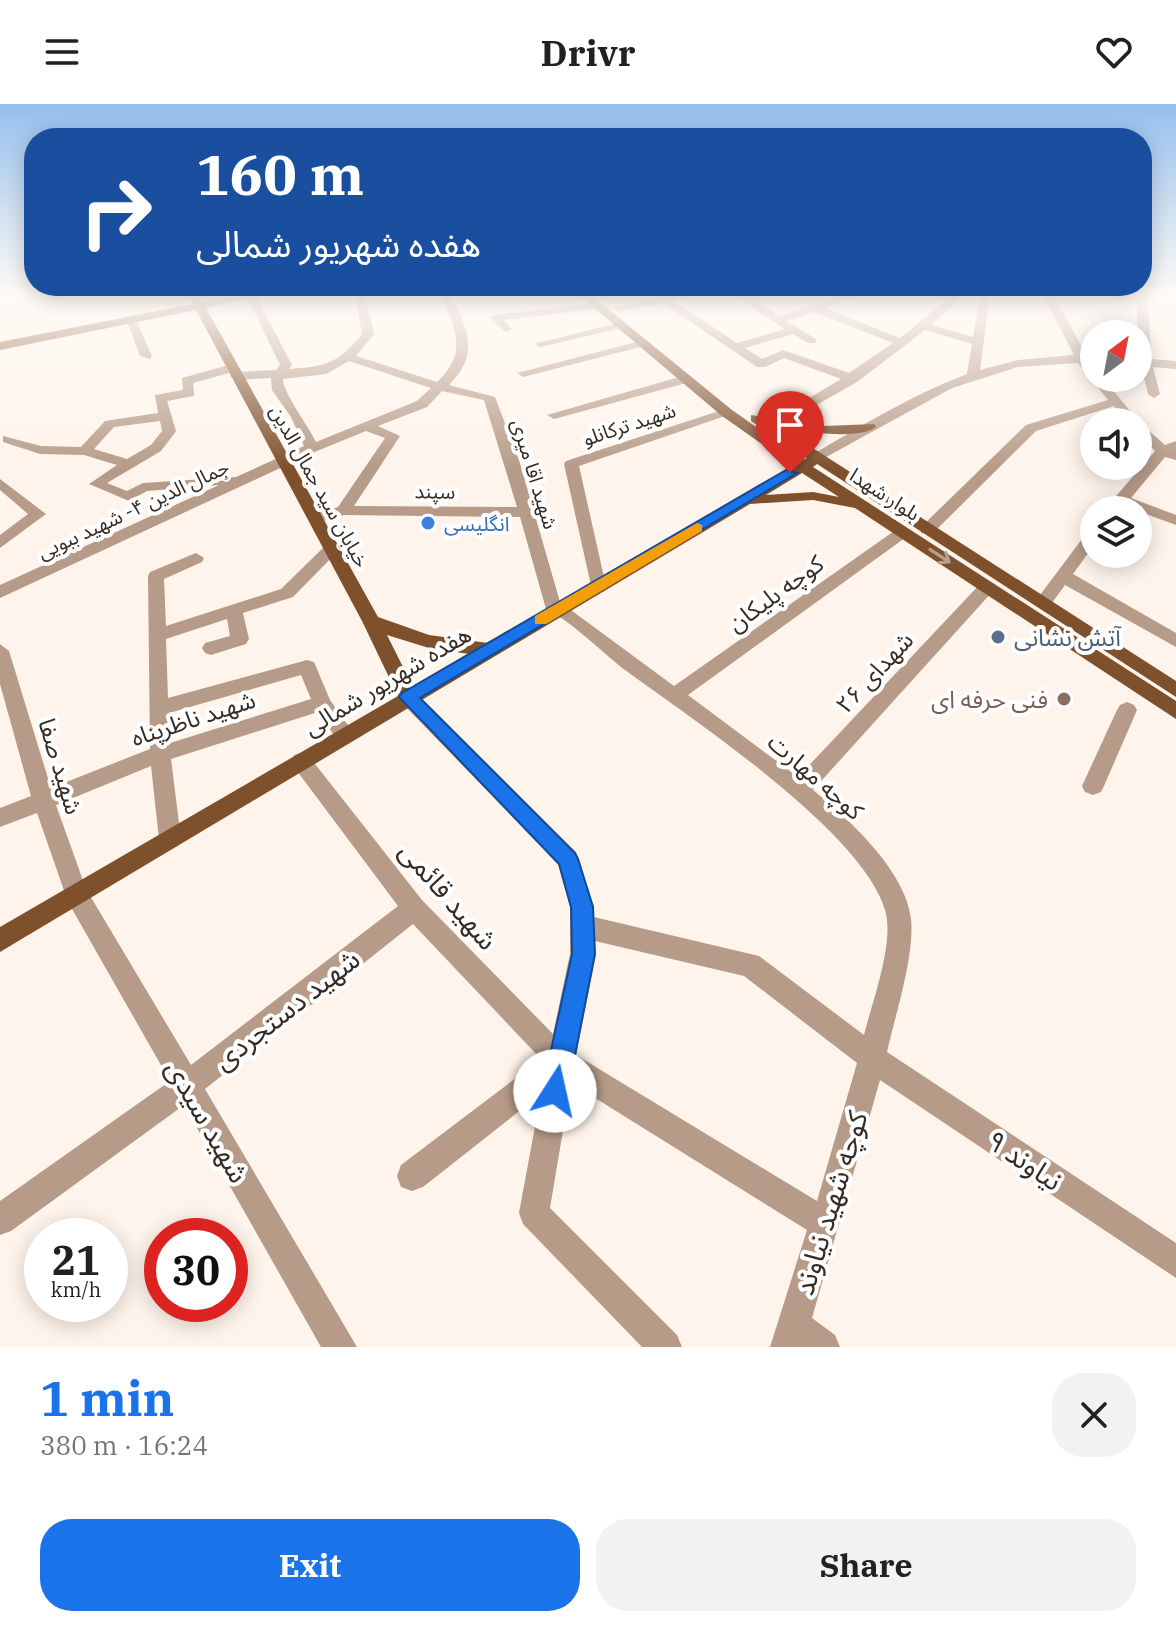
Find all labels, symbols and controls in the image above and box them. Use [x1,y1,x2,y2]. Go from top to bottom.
text: Drivr [540,29,636,76]
icon: menu [40,30,84,74]
icon: heart [1092,30,1136,74]
text: 160 m [196,138,364,210]
icon: right [64,160,168,264]
text: هفده شهریور شمالی [196,220,481,267]
north arrow [1080,320,1152,392]
map controls [1080,320,1152,568]
pin [756,391,824,473]
street label: شهید ترکانلو [579,396,679,452]
street label: خیابان سید جمال الدین [264,400,376,572]
icon: arrive [768,403,812,447]
button: sound [1080,408,1152,480]
street label: شهید اقا میری [505,416,565,532]
street label: جمال الدین ۴- شهید ببویی [33,453,233,565]
street label: بلوار شهدا [845,461,925,527]
street label: سپند [414,477,456,505]
button: layers [1080,496,1152,568]
place label: انگلیسی [444,510,509,537]
marker: انگلیسی [419,514,437,532]
street label: کوچه پلیکان [720,547,831,639]
one-way arrow [929,548,951,565]
street label: هفده شهریور شمالی [297,617,477,743]
place label: آتش نشانی [1014,621,1122,653]
street label: شهدای ۲۶ [828,624,920,720]
marker: آتش نشانی [989,628,1007,646]
street label: شهید ناظرپناه [127,683,259,753]
place label: فنی حرفه ای [931,683,1048,715]
marker: فنی حرفه ای [1055,690,1073,708]
street label: شهید صفا [31,714,91,818]
street label: کوچه مهارت [761,726,871,827]
street label: شهید قائمی [391,833,507,957]
street label: شهید دستجردی [205,940,367,1078]
position arrow [513,1049,597,1133]
street label: شهید سیدی [158,1053,258,1189]
street label: کوچه شهید نیاوند [784,1106,876,1299]
street label: نیاوند ۹ [980,1121,1070,1199]
speed limit sign: 30 [144,1218,248,1322]
text: 21 [52,1234,100,1286]
text: km/h [51,1276,101,1303]
text: 1 min [40,1367,174,1429]
button: close [1052,1373,1136,1457]
text: 380 m · 16:24 [40,1428,208,1462]
button: Exit [40,1519,580,1611]
button: Share [596,1519,1136,1611]

